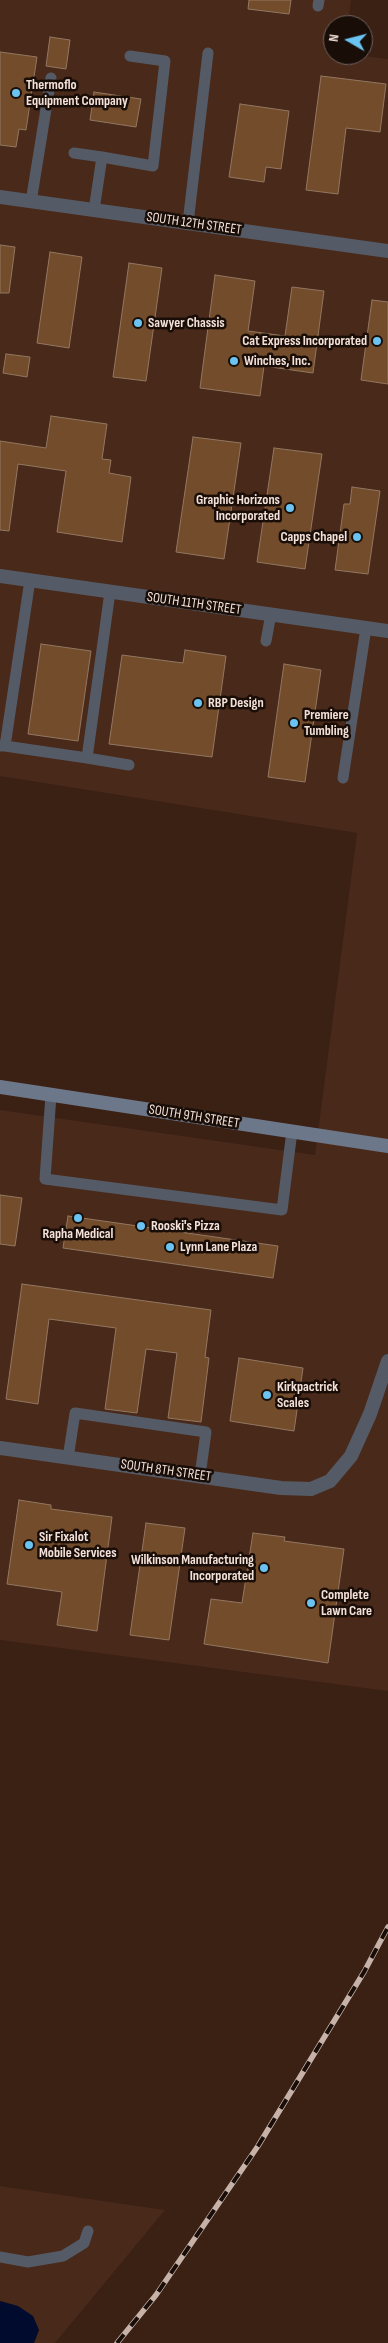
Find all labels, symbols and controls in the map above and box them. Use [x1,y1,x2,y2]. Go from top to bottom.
north arrow [323,15,373,65]
text: N [325,33,343,43]
place label: Thermoflo Equipment Company [26,77,128,110]
marker: Thermoflo Equipment Company [10,87,22,99]
street label: SOUTH 12TH STREET [145,209,243,239]
place label: Sawyer Chassis [148,315,225,331]
marker: Sawyer Chassis [132,317,144,329]
place label: Cat Express Incorporated [242,333,367,349]
marker: Cat Express Incorporated [371,335,383,347]
place label: Winches, Inc. [244,353,311,369]
marker: Winches, Inc. [228,355,240,367]
place label: Graphic Horizons Incorporated [196,492,280,524]
marker: Graphic Horizons Incorporated [284,502,296,514]
place label: Capps Chapel [281,529,347,545]
marker: Capps Chapel [351,531,363,543]
street label: SOUTH 11TH STREET [146,589,242,619]
place label: RBP Design [208,695,264,711]
marker: RBP Design [192,697,204,709]
place label: Premiere Tumbling [304,707,349,740]
marker: Premiere Tumbling [288,717,300,729]
street label: SOUTH 9TH STREET [148,1102,240,1132]
marker: Rapha Medical [72,1212,84,1224]
place label: Rooski's Pizza [151,1218,220,1234]
marker: Rooski's Pizza [135,1220,147,1232]
place label: Rapha Medical [43,1226,113,1242]
place label: Lynn Lane Plaza [180,1239,257,1255]
marker: Lynn Lane Plaza [164,1241,176,1253]
place label: Kirkpactrick Scales [277,1379,338,1411]
marker: Kirkpactrick Scales [261,1389,273,1401]
street label: SOUTH 8TH STREET [120,1456,212,1486]
place label: Sir Fixalot Mobile Services [39,1529,117,1561]
marker: Sir Fixalot Mobile Services [23,1539,35,1551]
place label: Wilkinson Manufacturing Incorporated [131,1552,254,1584]
marker: Wilkinson Manufacturing Incorporated [258,1562,270,1574]
place label: Complete Lawn Care [321,1587,372,1620]
marker: Complete Lawn Care [305,1597,317,1609]

